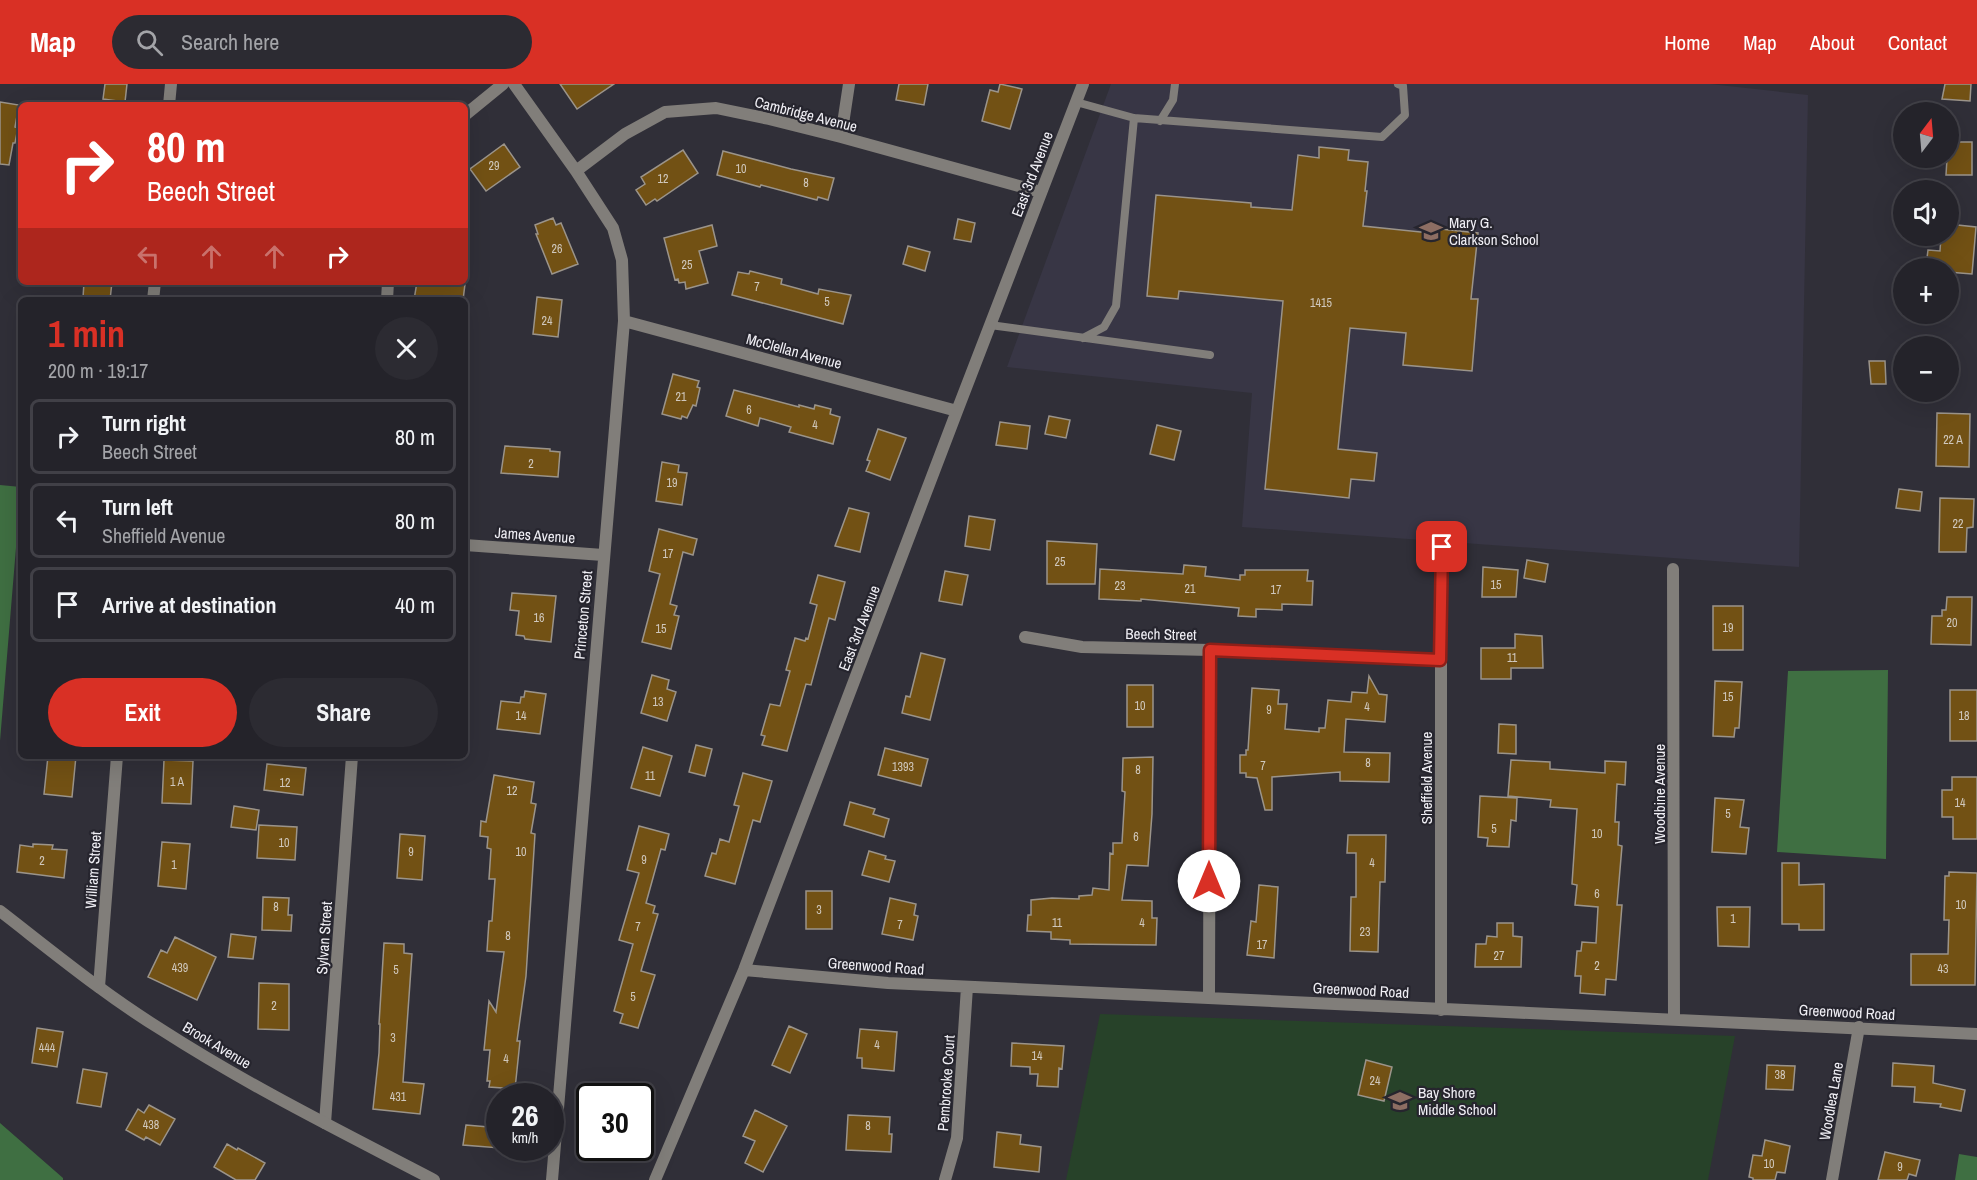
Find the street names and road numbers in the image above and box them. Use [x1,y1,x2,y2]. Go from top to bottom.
street label: Cambridge Avenue [752,91,860,137]
street label: East 3rd Avenue [1006,128,1058,220]
street label: McClellan Avenue [744,328,844,374]
street label: James Avenue [494,522,576,548]
street label: Princeton Street [569,569,597,660]
street label: East 3rd Avenue [833,582,885,674]
street label: Beech Street [1125,623,1197,645]
street label: Sheffield Avenue [1416,732,1437,824]
street label: Woodbine Avenue [1649,744,1670,844]
street label: William Street [80,830,106,909]
street label: Sylvan Street [311,900,337,975]
street label: Greenwood Road [827,952,925,980]
street label: Greenwood Road [1312,977,1410,1003]
street label: Greenwood Road [1798,999,1896,1025]
street label: Brook Avenue [179,1016,255,1074]
street label: Pembrooke Court [932,1034,960,1132]
street label: Woodlea Lane [1814,1060,1848,1142]

